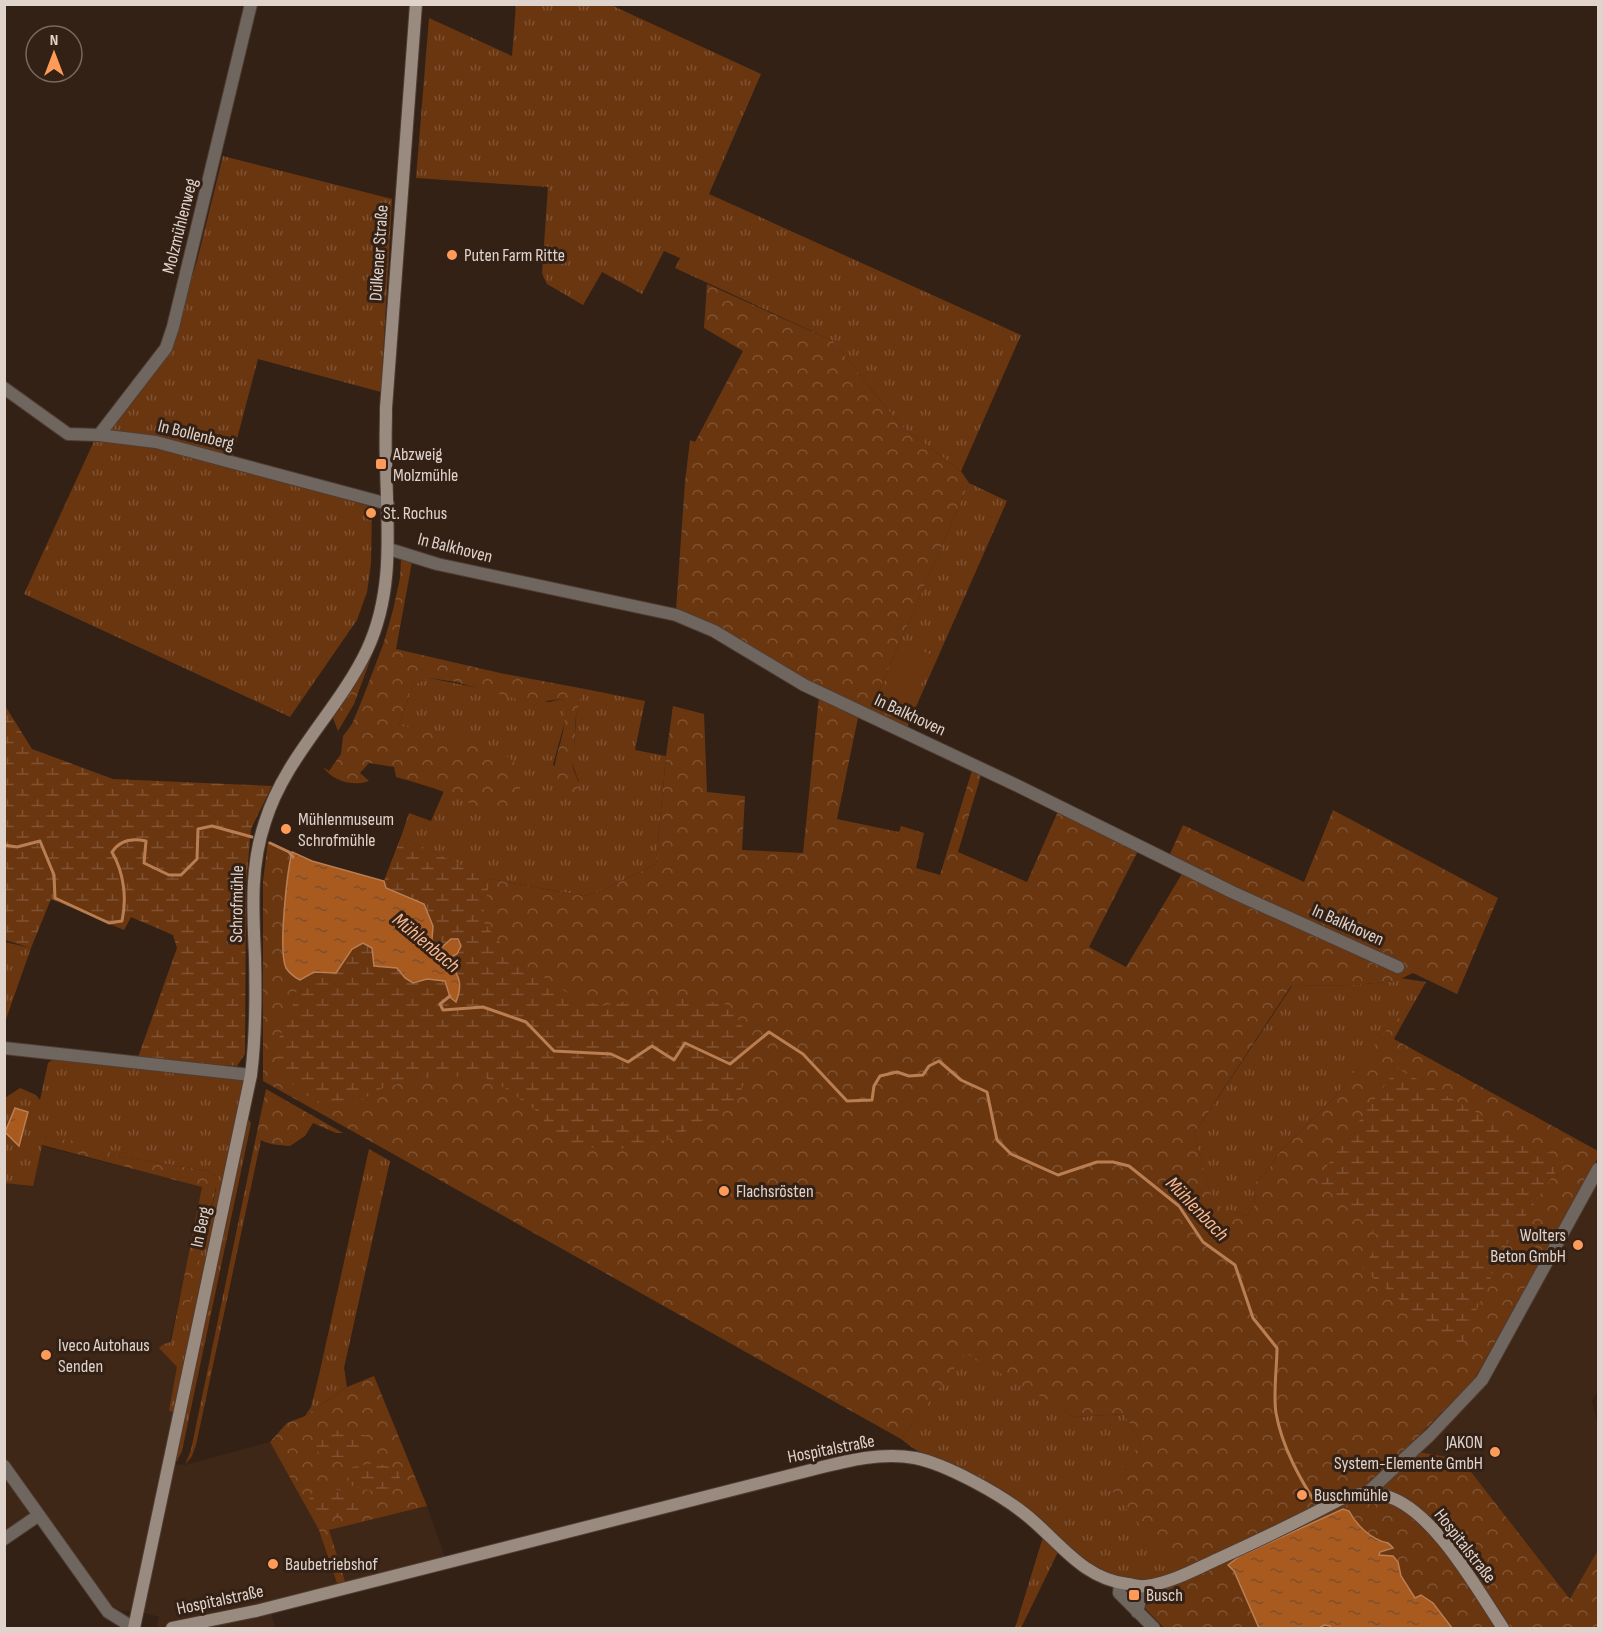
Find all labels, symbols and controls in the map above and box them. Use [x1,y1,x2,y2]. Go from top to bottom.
north arrow [24,24,84,84]
text: N [50,31,58,50]
street label: Molzmühlenweg [158,176,202,276]
street label: Dülkener Straße [365,204,393,302]
place label: Puten Farm Ritte [464,245,565,266]
marker: Puten Farm Ritte [445,248,459,262]
street label: In Bollenberg [156,415,236,455]
place label: Abzweig Molzmühle [392,444,458,486]
marker: Abzweig Molzmühle [374,457,388,471]
place label: St. Rochus [383,503,447,524]
marker: St. Rochus [364,506,378,520]
street label: In Balkhoven [415,529,495,567]
street label: In Balkhoven [871,689,949,741]
place label: Mühlenmuseum Schrofmühle [298,809,394,851]
marker: Mühlenmuseum Schrofmühle [279,822,293,836]
street label: Schrofmühle [226,865,248,943]
street label: In Balkhoven [1309,900,1387,950]
water label: Mühlenbach [387,908,465,978]
water label: Mühlenbach [1160,1172,1234,1246]
place label: Flachsrösten [736,1181,814,1202]
marker: Flachsrösten [717,1184,731,1198]
street label: In Berg [186,1205,216,1249]
place label: Wolters Beton GmbH [1490,1225,1566,1267]
marker: Wolters Beton GmbH [1571,1238,1585,1252]
place label: Iveco Autohaus Senden [58,1335,150,1377]
marker: Iveco Autohaus Senden [39,1348,53,1362]
street label: Hospitalstraße [786,1430,876,1468]
place label: JAKON System-Elemente GmbH [1334,1432,1483,1474]
marker: JAKON System-Elemente GmbH [1488,1445,1502,1459]
place label: Buschmühle [1314,1485,1388,1506]
marker: Buschmühle [1295,1488,1309,1502]
street label: Hospitalstraße [1430,1505,1500,1587]
place label: Baubetriebshof [285,1554,378,1575]
marker: Baubetriebshof [266,1557,280,1571]
street label: Hospitalstraße [175,1581,265,1619]
place label: Busch [1146,1585,1183,1606]
marker: Busch [1127,1588,1141,1602]

